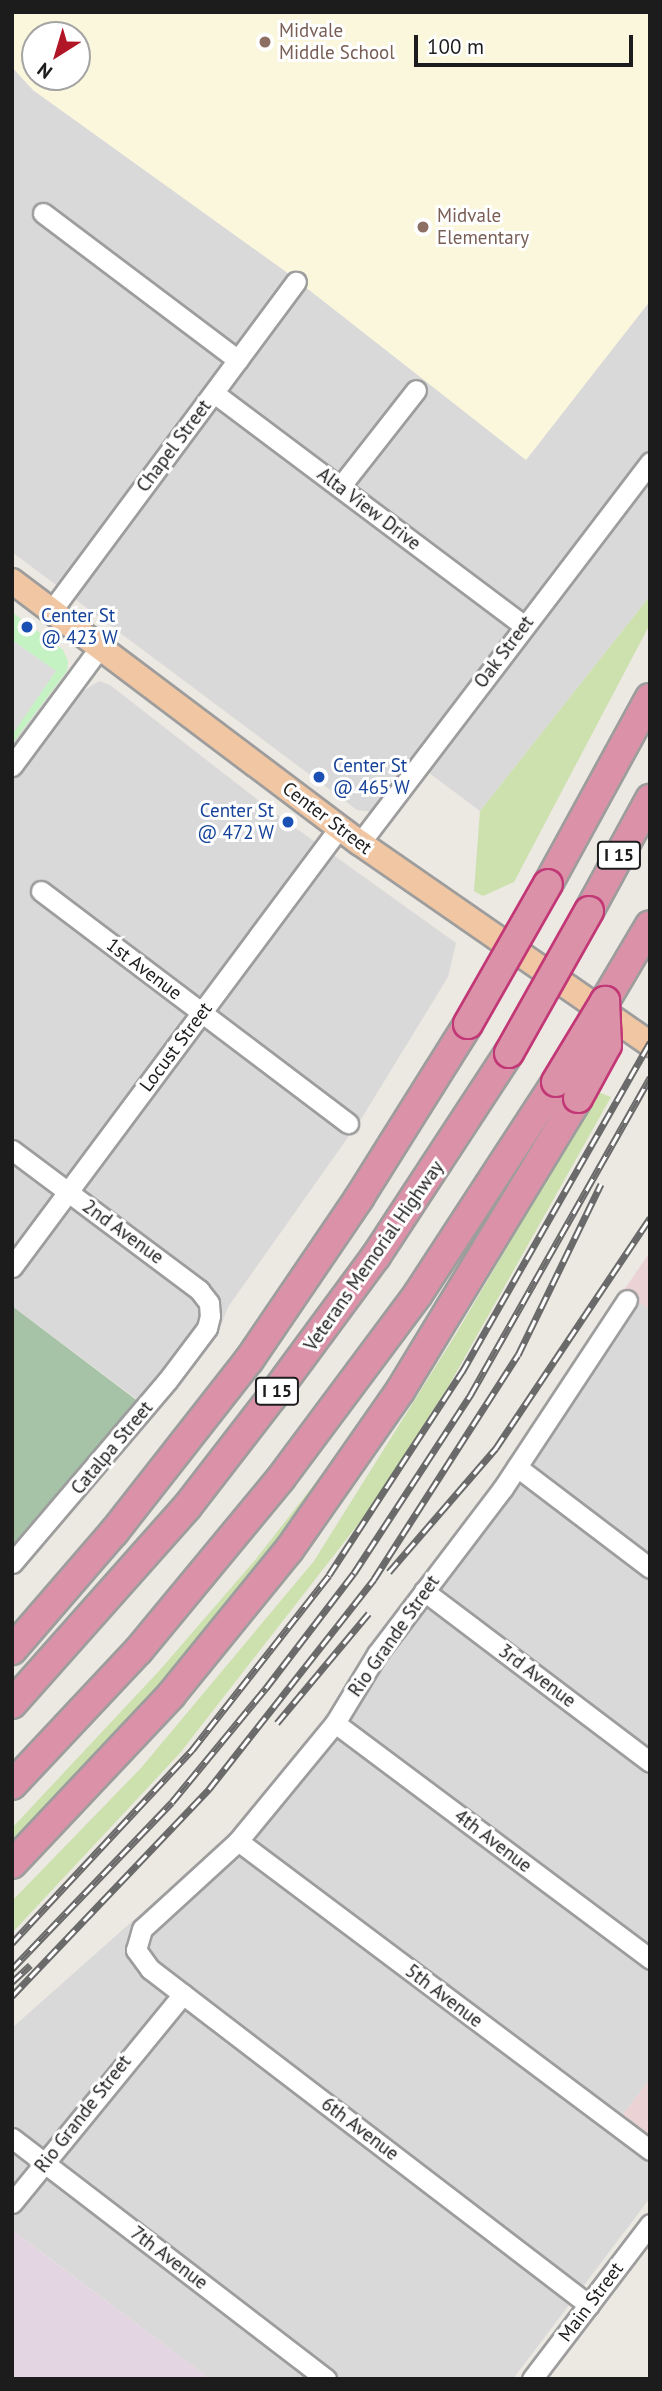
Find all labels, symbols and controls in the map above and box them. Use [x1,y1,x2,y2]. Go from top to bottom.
place label: Midvale Middle School [279,20,395,64]
north arrow [21,21,91,91]
scale bar [417,21,636,65]
text: 100 m [427,33,484,60]
marker: Midvale Middle School [257,34,273,50]
text: N [32,58,57,85]
place label: Midvale Elementary [437,205,529,249]
marker: Midvale Elementary [415,219,431,235]
street label: Chapel Street [132,395,216,497]
street label: Alta View Drive [312,462,426,556]
place label: Center St @ 423 W [41,605,118,649]
street label: Oak Street [469,611,539,693]
marker: Center St @ 423 W [19,619,35,635]
place label: Center St @ 465 W [333,755,410,799]
marker: Center St @ 465 W [311,769,327,785]
street label: Center Street [278,777,376,859]
place label: Center St @ 472 W [197,800,274,844]
marker: Center St @ 472 W [280,814,296,830]
road number: I 15 [596,840,642,870]
street label: 1st Avenue [102,933,186,1005]
street label: Locust Street [135,998,217,1096]
street label: Veterans Memorial Highway [300,1156,448,1356]
street label: 2nd Avenue [78,1195,168,1269]
road number: I 15 [254,1376,300,1406]
street label: Catalpa Street [66,1397,158,1499]
street label: Rio Grande Street [344,1571,444,1701]
street label: 3rd Avenue [494,1639,580,1713]
street label: 4th Avenue [450,1804,536,1878]
street label: 5th Avenue [401,1959,487,2033]
street label: Rio Grande Street [30,2051,136,2177]
street label: 6th Avenue [317,2092,403,2166]
street label: 7th Avenue [126,2221,212,2295]
street label: Main Street [554,2258,628,2346]

